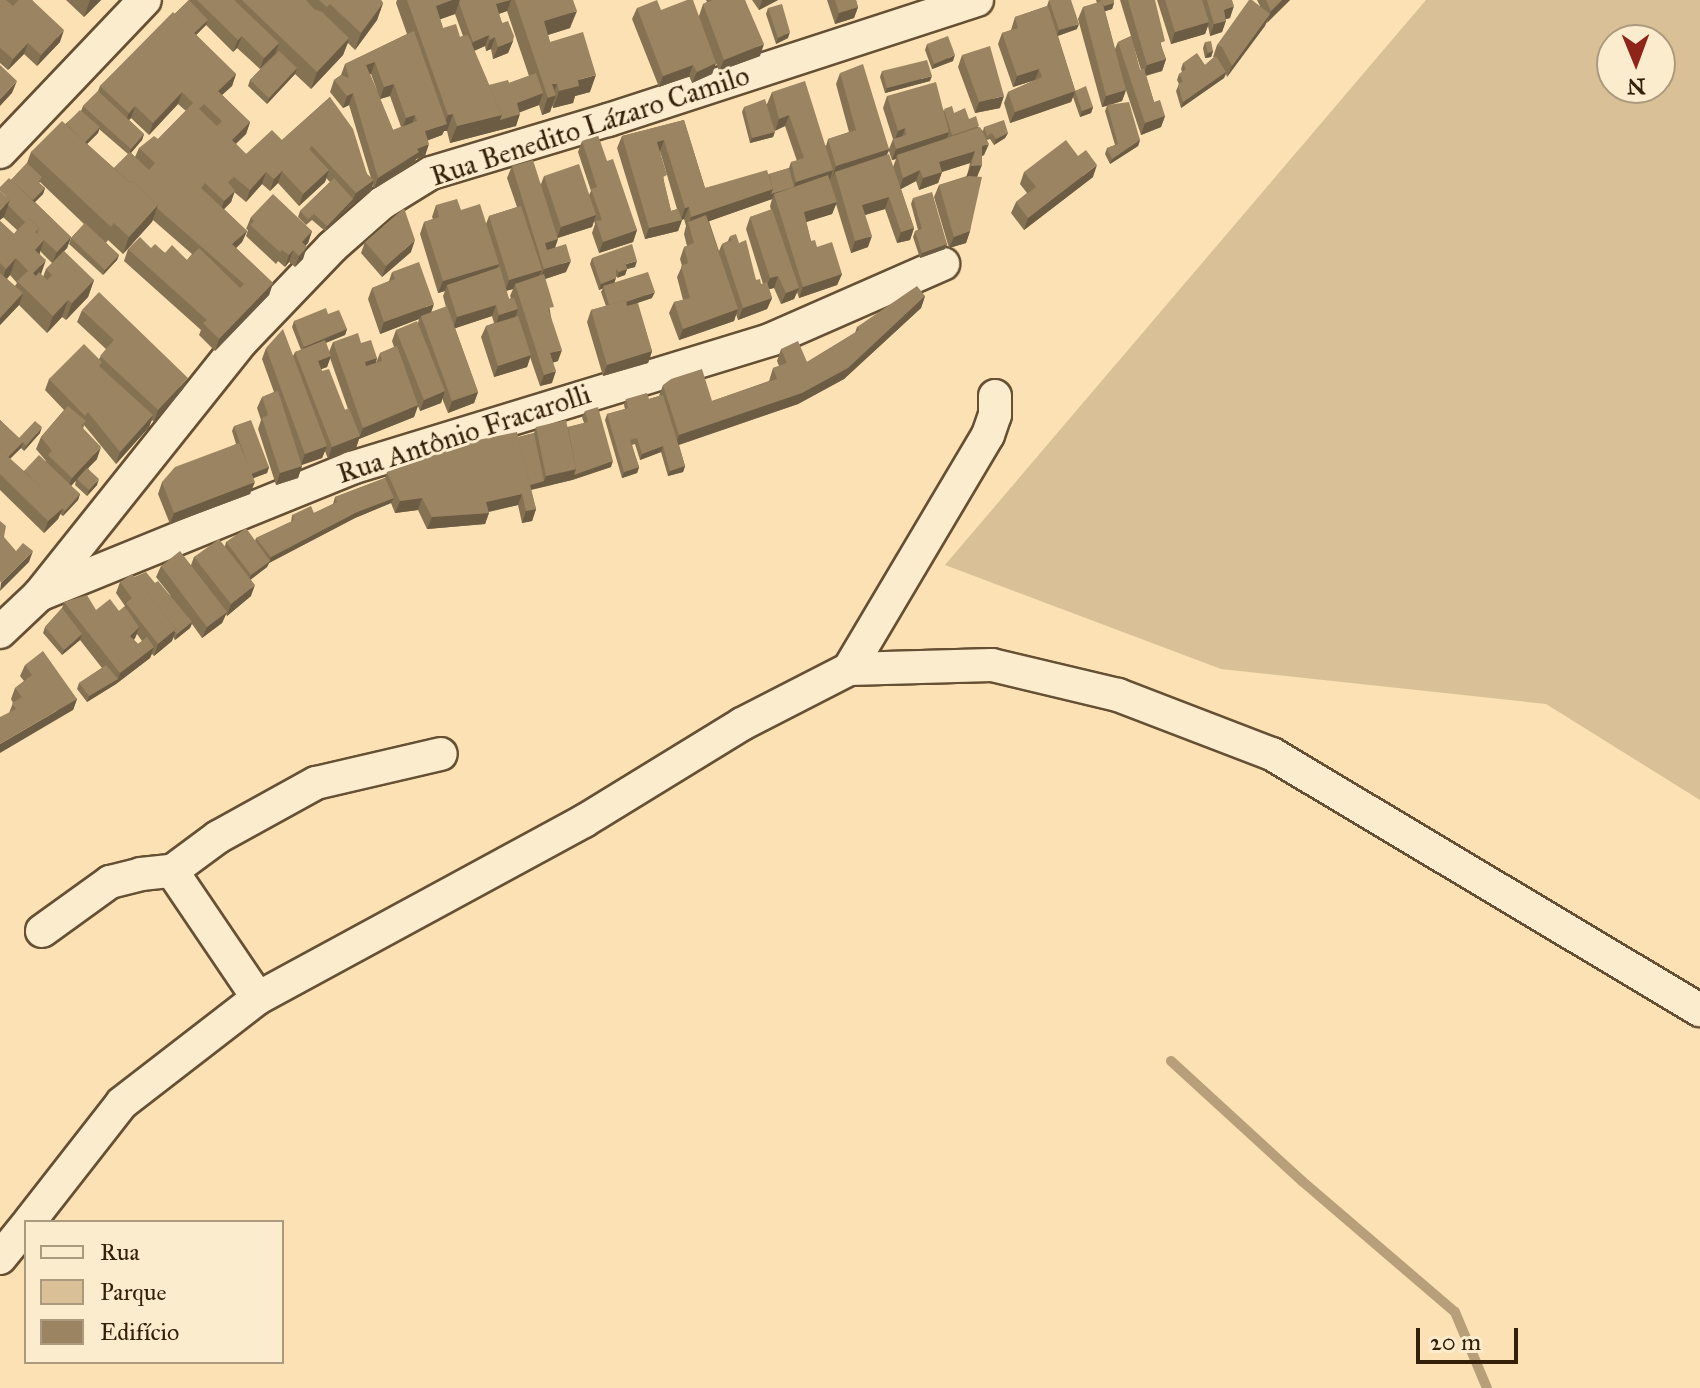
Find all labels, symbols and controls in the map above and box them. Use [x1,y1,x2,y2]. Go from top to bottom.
north arrow [1596,24,1676,104]
street label: Rua Benedito Lázaro Camilo [426,59,754,193]
text: N [1627,73,1646,100]
street label: Rua Antônio Fracarolli [333,377,595,491]
legend [24,1220,284,1364]
text: Rua [100,1237,140,1267]
text: Parque [100,1277,167,1307]
scale bar [1420,1312,1522,1362]
text: Edifício [100,1317,179,1347]
text: 20 m [1430,1327,1481,1357]

